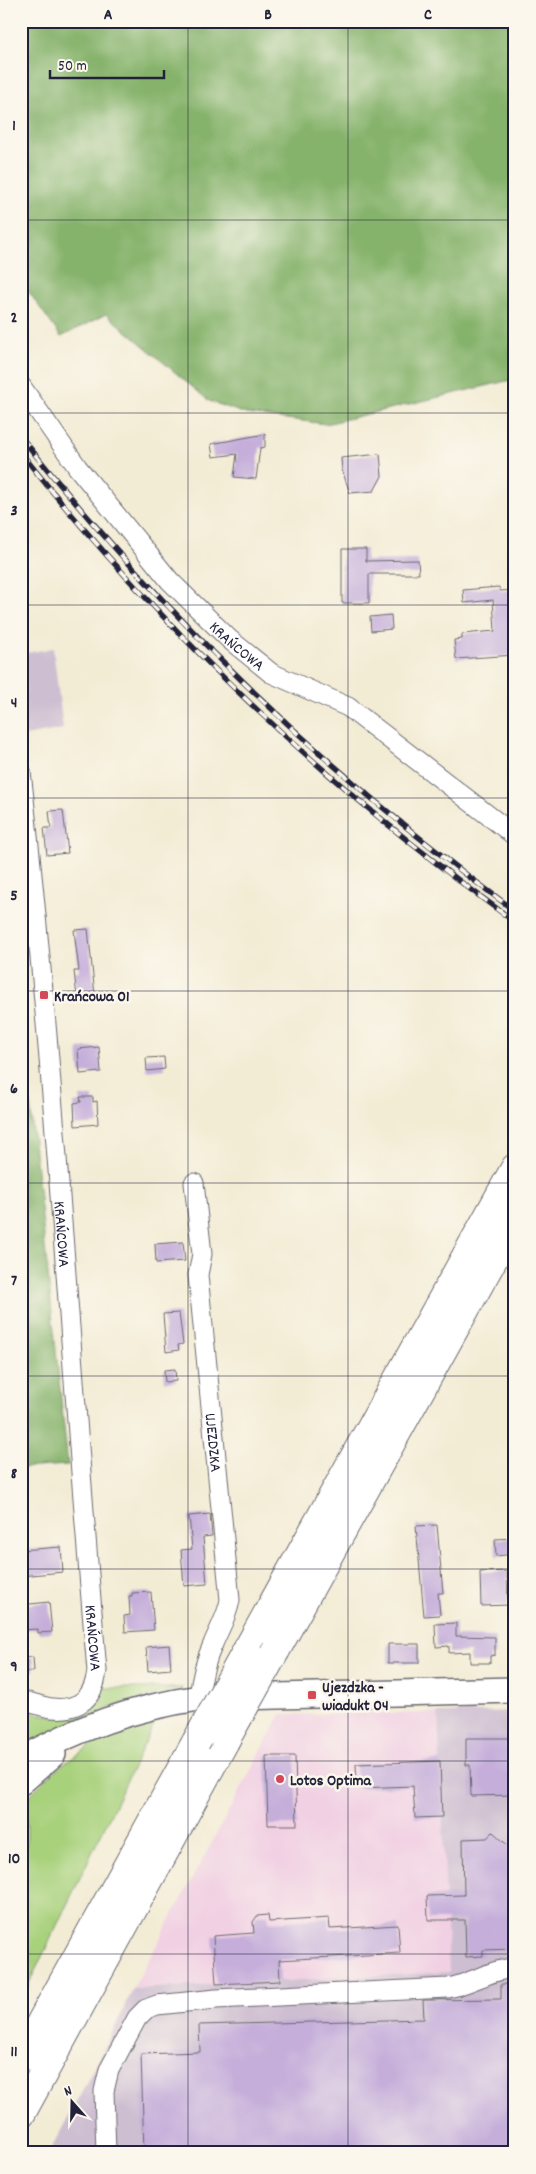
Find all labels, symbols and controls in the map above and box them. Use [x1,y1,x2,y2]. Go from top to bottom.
text: A [104,4,113,27]
text: B [264,4,272,27]
text: C [424,4,432,27]
scale bar [50,48,164,80]
text: 50 m [58,56,87,78]
text: 1 [12,115,16,138]
text: 2 [11,307,18,330]
text: 3 [10,500,18,523]
street label: KRAŃCOWA [203,617,269,678]
text: 4 [11,692,17,715]
text: 5 [10,885,18,908]
place label: Krańcowa 01 [54,986,129,1009]
marker: Krańcowa 01 [38,989,50,1001]
text: 6 [10,1078,18,1101]
street label: KRAŃCOWA [46,1200,74,1268]
text: 7 [11,1270,17,1293]
street label: UJEZDZKA [198,1412,226,1474]
text: 8 [11,1463,18,1486]
street label: KRAŃCOWA [77,1604,106,1672]
text: 9 [10,1656,18,1679]
place label: Ujezdzka - wiadukt 04 [322,1677,389,1718]
marker: Ujezdzka - wiadukt 04 [306,1689,318,1701]
place label: Lotos Optima [290,1770,372,1793]
marker: Lotos Optima [274,1773,286,1785]
text: 10 [8,1848,20,1871]
text: 11 [10,2041,18,2064]
north arrow [48,2076,98,2126]
text: N [62,2081,75,2102]

